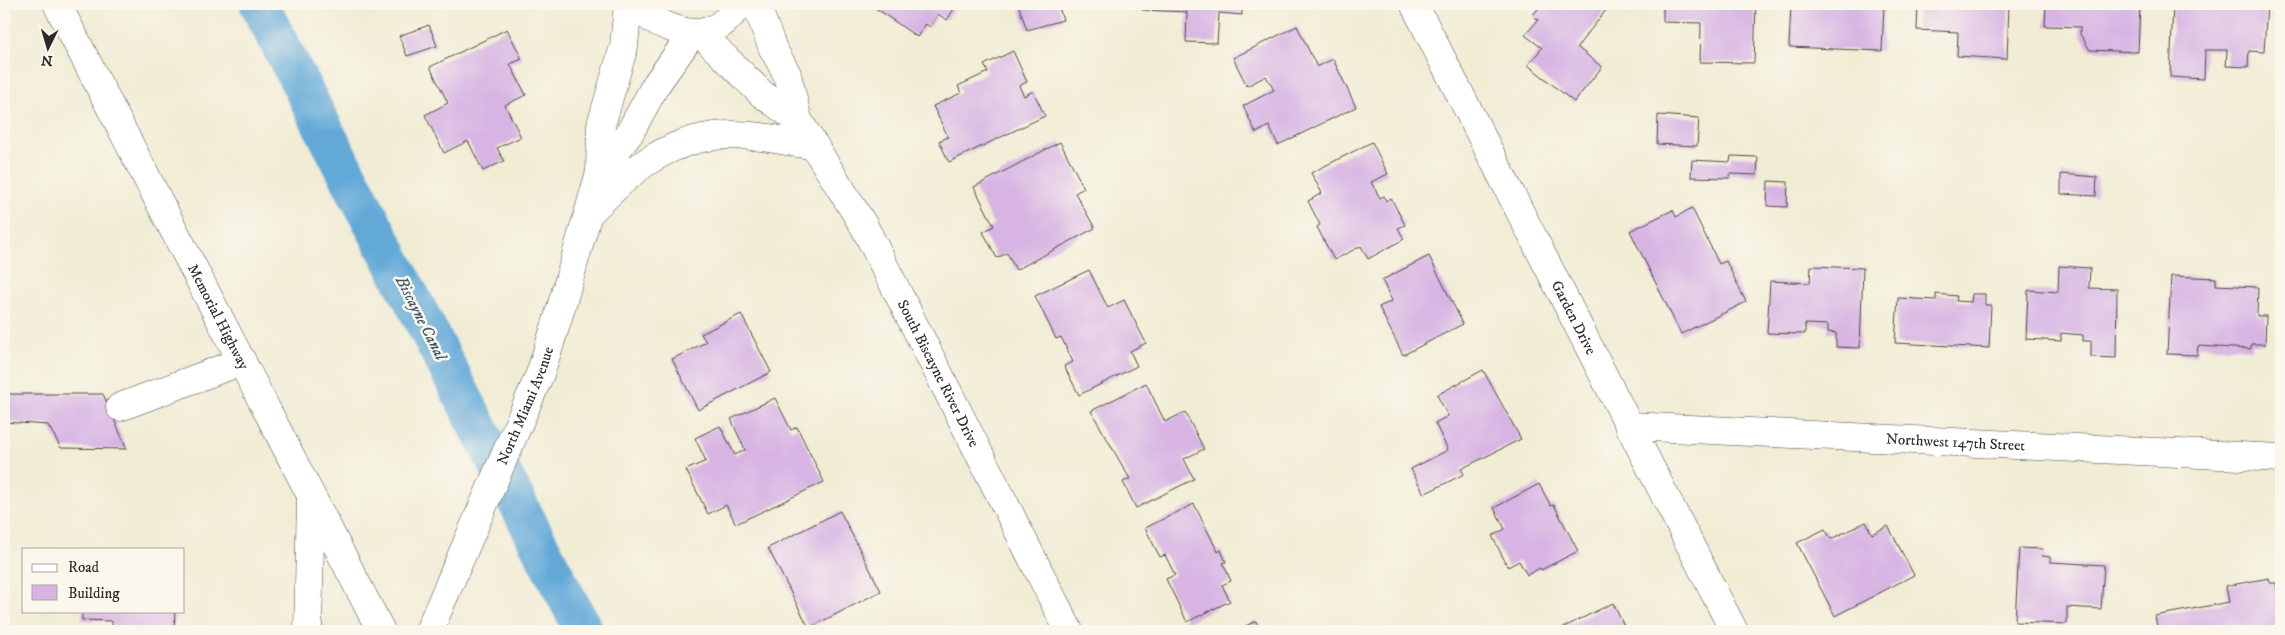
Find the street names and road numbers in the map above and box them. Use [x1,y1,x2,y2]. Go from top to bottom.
street label: Memorial Highway [183,261,254,374]
street label: Garden Drive [1547,277,1601,358]
street label: South Biscayne River Drive [893,296,984,450]
street label: North Miami Avenue [492,344,558,468]
street label: Northwest 147th Street [1886,429,2026,455]

